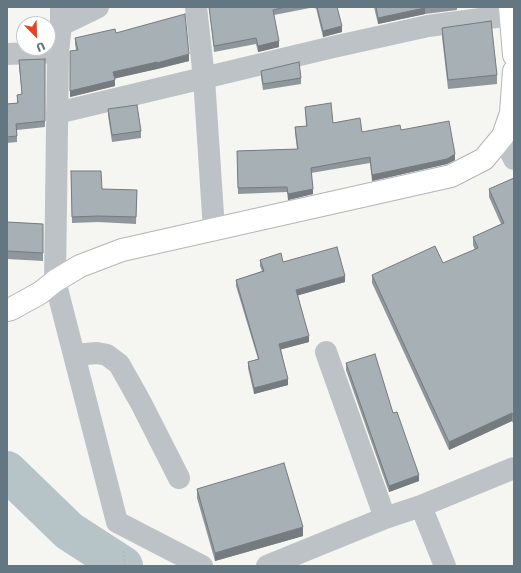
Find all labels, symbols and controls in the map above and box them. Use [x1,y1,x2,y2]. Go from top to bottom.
north arrow [16,16,56,56]
text: U [34,39,47,54]

